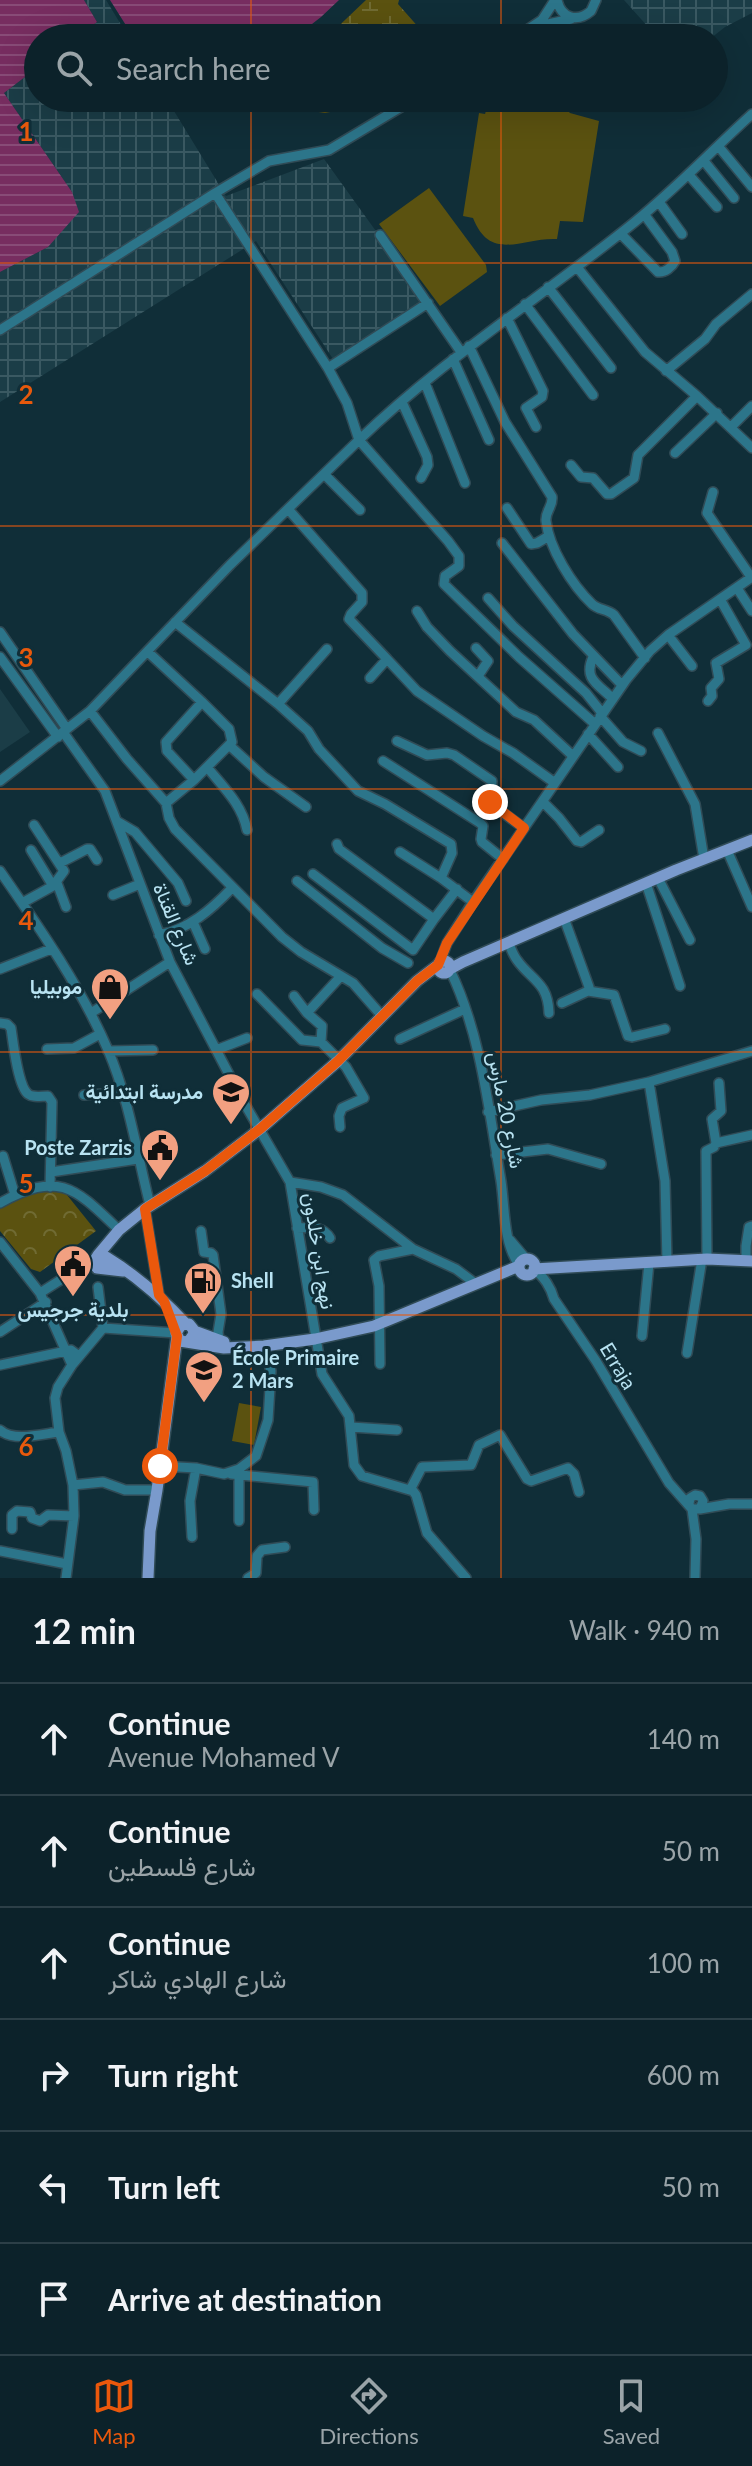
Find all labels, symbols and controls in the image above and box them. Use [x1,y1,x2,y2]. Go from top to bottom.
search box [24,24,728,112]
icon: search [52,46,96,90]
text: Search here [116,50,271,86]
text: 1 [18,115,34,147]
text: 2 [18,378,34,410]
text: 3 [18,641,34,673]
route end [472,784,508,820]
street label: شارع القناة [146,879,205,970]
text: 4 [18,904,34,936]
shop icon: موبيليا [89,966,131,1021]
place label: موبيليا [30,974,82,1000]
street label: شارع 20 مارس [481,1049,530,1171]
school or university icon: مدرسة ابتدائية [210,1071,252,1126]
place label: مدرسة ابتدائية [85,1079,203,1105]
public building icon: Poste Zarzis [139,1127,181,1182]
place label: Poste Zarzis [24,1135,132,1159]
text: 5 [18,1167,34,1199]
street label: نهج ابن خلدون [296,1191,341,1311]
public building icon: بلدية جرجيس [52,1243,94,1298]
fuel station icon: Shell [182,1260,224,1315]
place label: Shell [231,1268,274,1292]
place label: بلدية جرجيس [18,1297,128,1323]
street label: Erraja [596,1338,642,1393]
place label: École Primaire 2 Mars [232,1345,359,1392]
school or university icon: École Primaire 2 Mars [183,1349,225,1404]
text: 6 [18,1430,34,1462]
route start [142,1448,178,1484]
text: 12 min [32,1610,136,1651]
text: Walk · 940 m [569,1614,720,1646]
text: Continue [108,1705,231,1741]
icon: ahead [32,1717,76,1761]
text: 140 m [647,1723,720,1755]
text: Avenue Mohamed V [108,1741,340,1773]
text: Continue [108,1813,231,1849]
icon: ahead [32,1829,76,1873]
text: 50 m [662,1835,720,1867]
text: شارع فلسطين [108,1850,256,1882]
text: Continue [108,1925,231,1961]
icon: ahead [32,1941,76,1985]
text: 100 m [647,1947,720,1979]
text: شارع الهادي شاكر [108,1962,287,1994]
icon: right [32,2053,76,2097]
text: Turn right [108,2057,238,2093]
text: 600 m [647,2059,720,2091]
icon: left [32,2165,76,2209]
text: Turn left [108,2169,220,2205]
text: 50 m [662,2171,720,2203]
icon: arrive [32,2277,76,2321]
text: Arrive at destination [108,2281,382,2317]
tab: Map [92,2374,136,2449]
tab: Directions [320,2374,419,2449]
tab: Saved [603,2374,660,2449]

